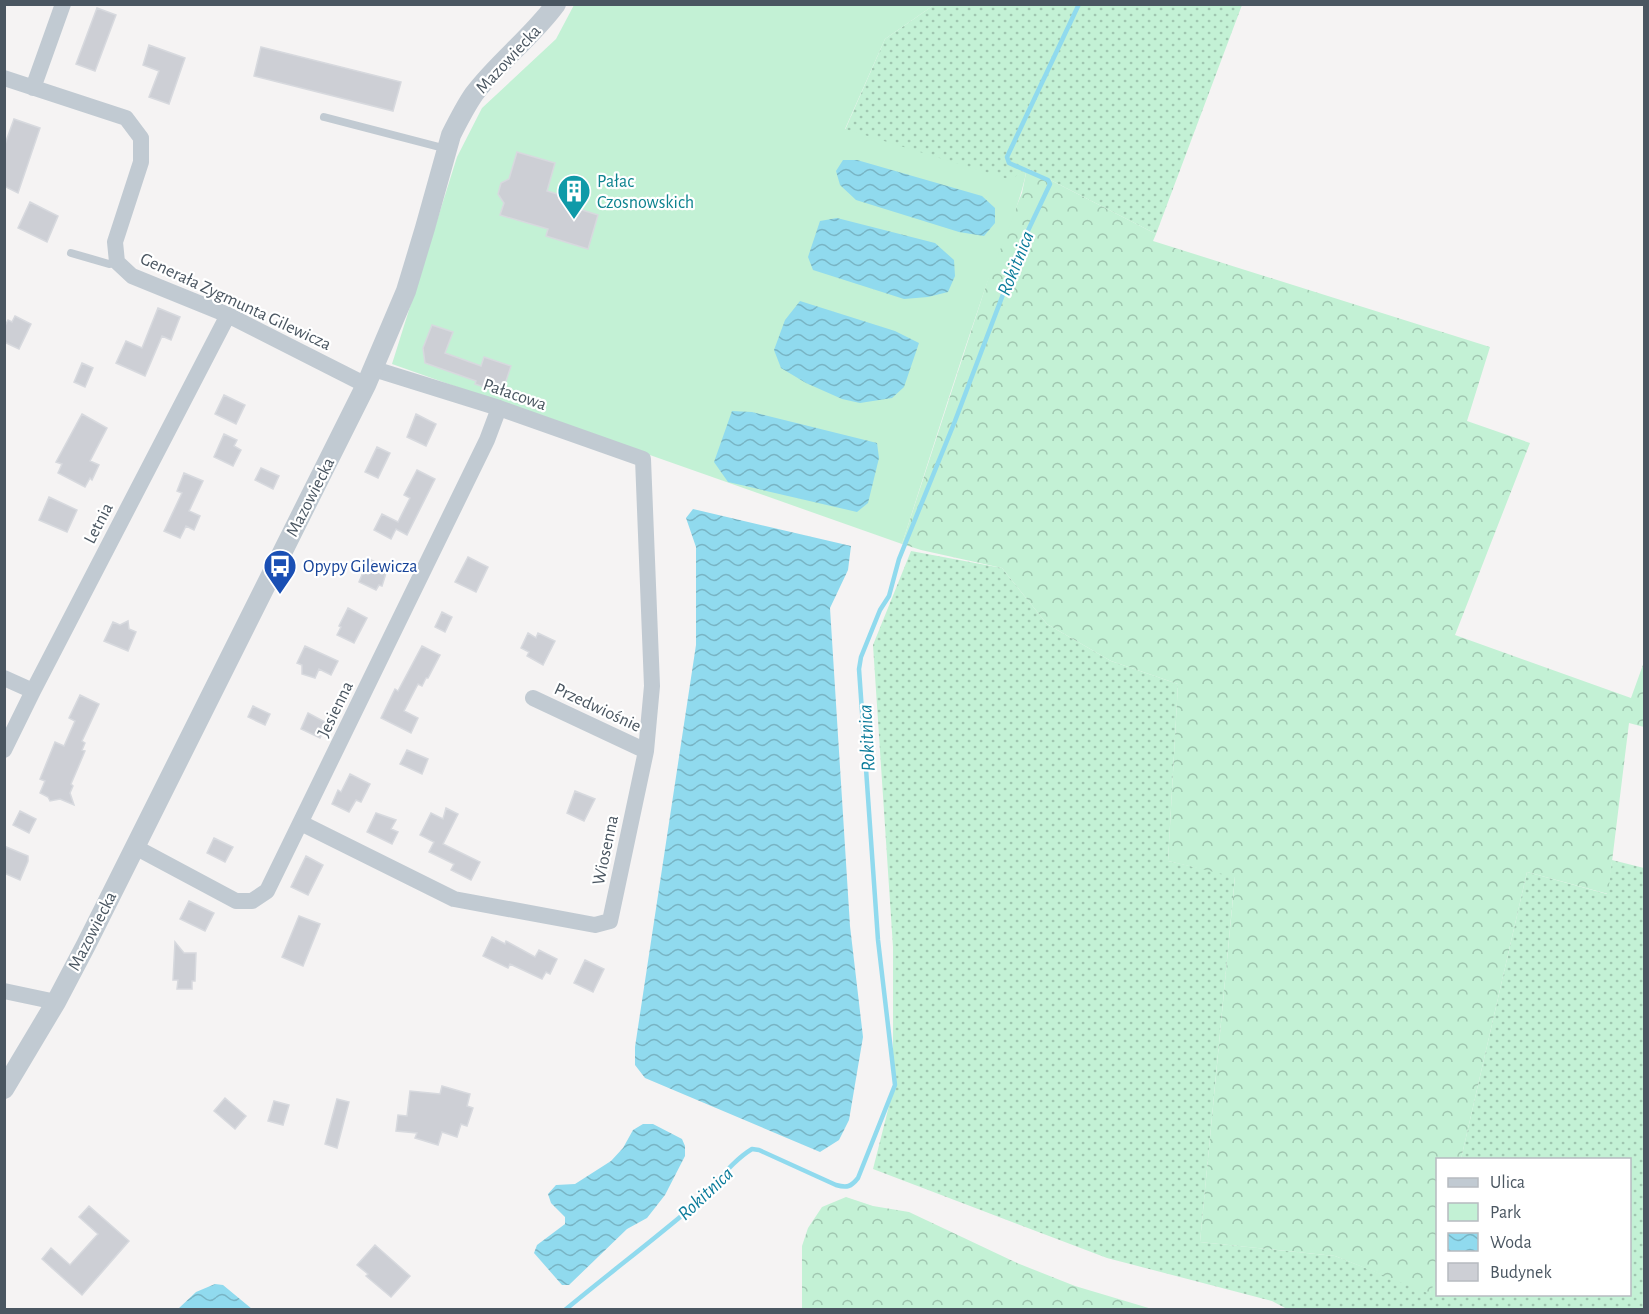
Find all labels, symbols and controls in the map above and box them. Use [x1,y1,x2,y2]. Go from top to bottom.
street label: Mazowiecka [473,22,545,97]
building icon: Pałac Czosnowskich [556,173,592,220]
place label: Pałac Czosnowskich [597,173,694,212]
water label: Rokitnica [994,228,1038,298]
street label: Generała Zygmunta Gilewicza [137,250,334,354]
street label: Pałacowa [481,376,549,414]
street label: Mazowiecka [283,455,338,540]
street label: Letnia [81,500,117,547]
bus stop icon: Opypy Gilewicza [262,548,298,595]
place label: Opypy Gilewicza [303,558,418,576]
street label: Jesienna [315,679,357,740]
street label: Przedwiośnie [551,680,644,736]
water label: Rokitnica [855,704,879,772]
street label: Wiosenna [590,814,622,887]
street label: Mazowiecka [65,889,120,974]
legend [1436,1158,1631,1296]
water label: Rokitnica [674,1163,737,1224]
text: Ulica [1490,1174,1525,1192]
text: Park [1490,1204,1522,1222]
text: Woda [1490,1234,1532,1252]
text: Budynek [1490,1264,1552,1282]

